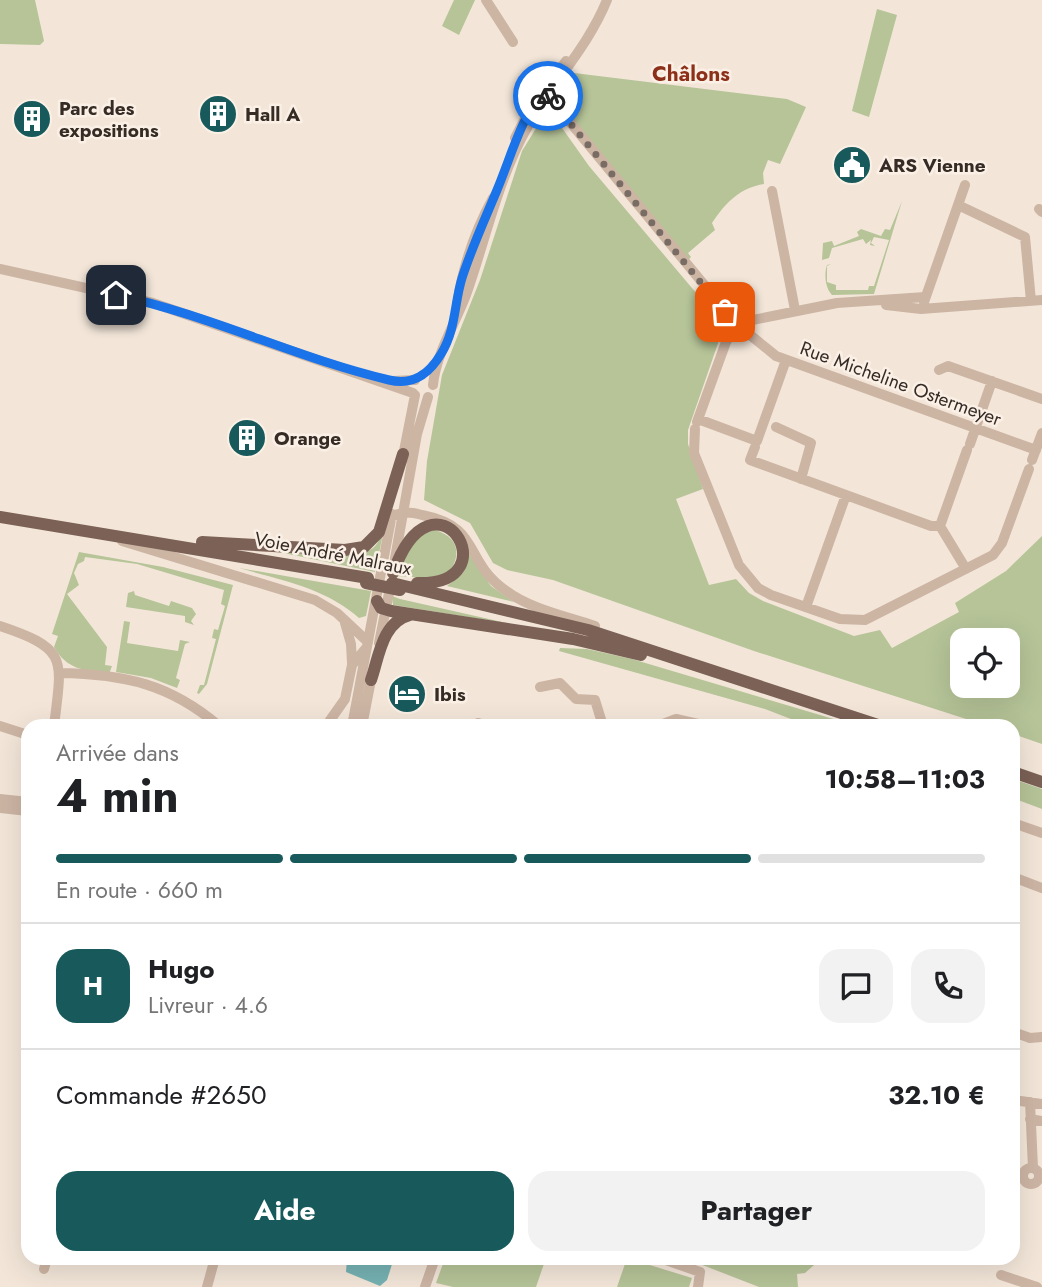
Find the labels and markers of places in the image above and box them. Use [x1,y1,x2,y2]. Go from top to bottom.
building icon: Hall A [197,93,239,135]
place label: Parc des expositions [59,95,159,144]
building icon: Parc des expositions [11,98,53,140]
place label: Hall A [245,101,300,128]
public building icon: ARS Vienne [831,144,873,186]
place label: ARS Vienne [878,152,986,179]
pin [86,265,146,325]
pin [695,282,755,342]
building icon: Orange [226,417,268,459]
place label: Orange [274,425,341,452]
hotel icon: Ibis [386,673,428,715]
place label: Ibis [434,681,466,708]

